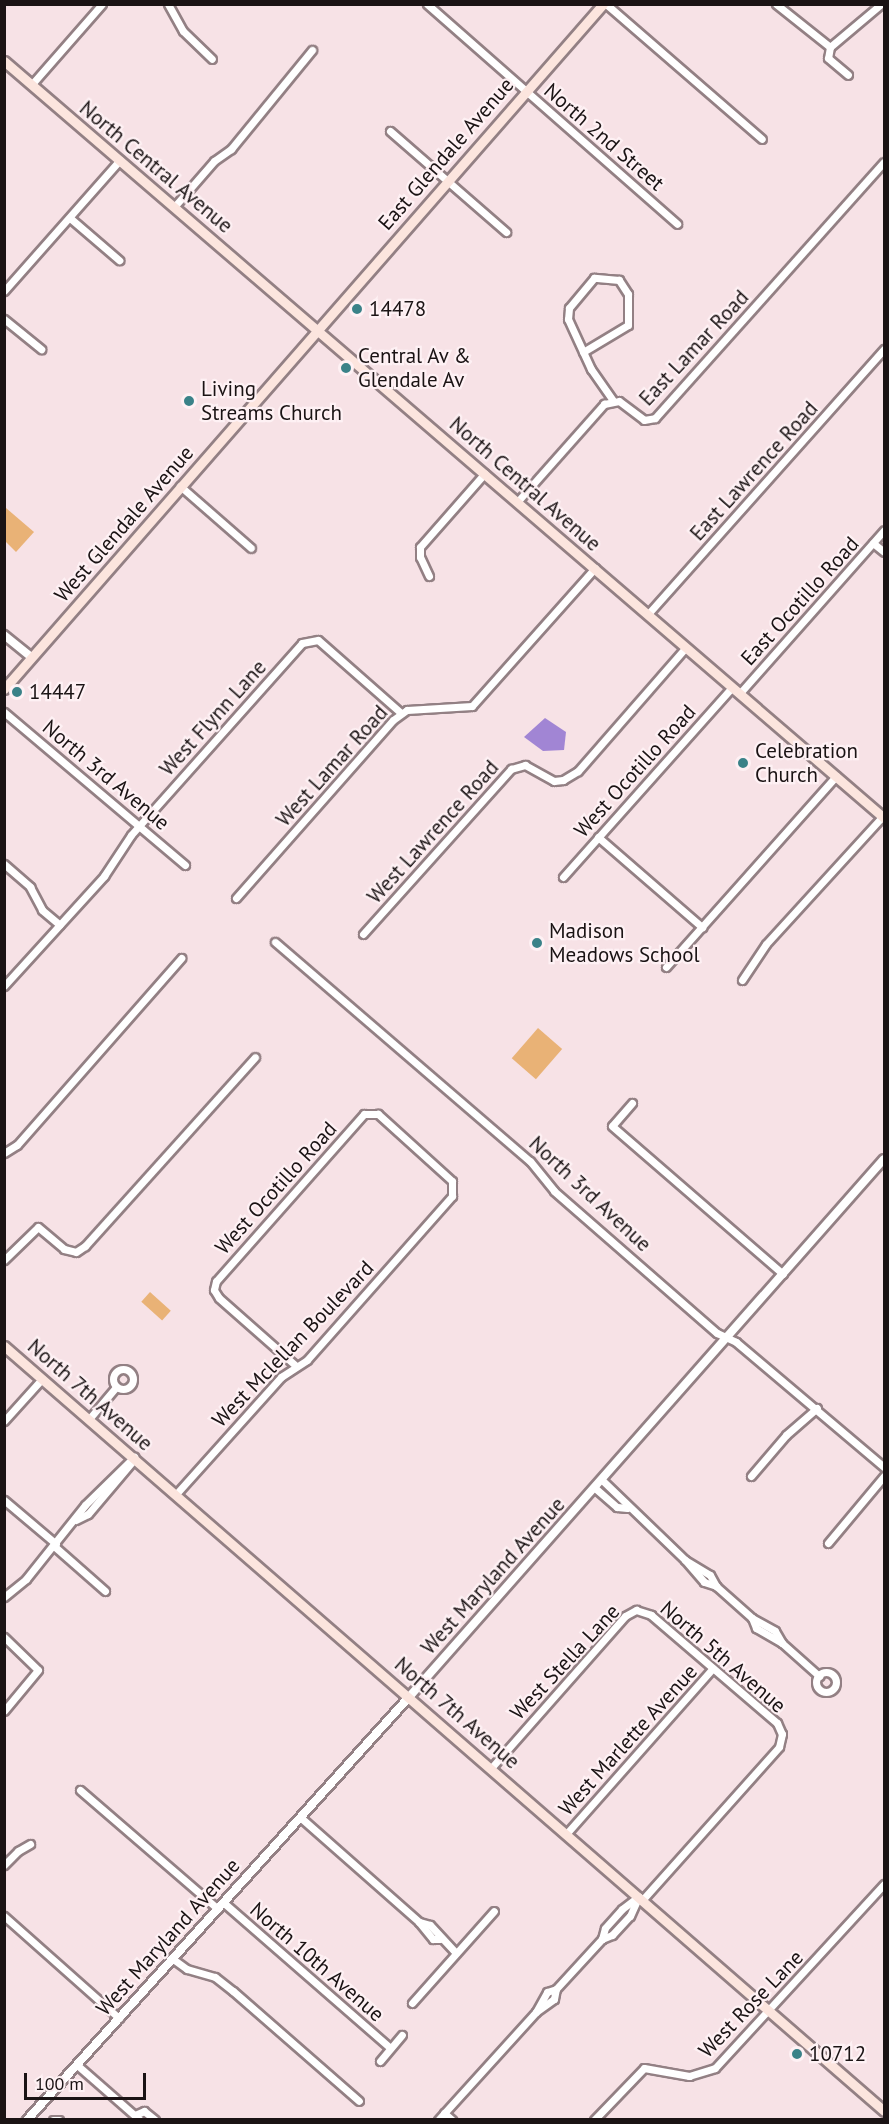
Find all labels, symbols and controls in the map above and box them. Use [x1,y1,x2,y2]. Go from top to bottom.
street label: East Glendale Avenue [373,72,519,236]
street label: North 2nd Street [539,78,669,196]
street label: North Central Avenue [74,95,238,239]
street label: East Lamar Road [634,285,754,411]
place label: 14478 [369,296,426,322]
marker: 14478 [350,302,364,316]
place label: Central Av & Glendale Av [358,343,472,393]
marker: Central Av & Glendale Av [339,361,353,375]
place label: Living Streams Church [201,376,342,426]
marker: Living Streams Church [182,394,196,408]
street label: East Lawrence Road [685,396,823,546]
street label: North Central Avenue [444,411,606,557]
street label: West Glendale Avenue [49,440,199,608]
street label: East Ocotillo Road [736,532,864,670]
street label: West Flynn Lane [154,655,272,781]
place label: 14447 [29,679,86,705]
marker: 14447 [10,685,24,699]
street label: West Lamar Road [271,700,393,832]
street label: West Ocotillo Road [569,700,701,842]
street label: North 3rd Avenue [37,714,175,836]
place label: Celebration Church [755,738,858,788]
street label: West Lawrence Road [362,755,504,909]
marker: Celebration Church [736,756,750,770]
place label: Madison Meadows School [549,918,700,968]
marker: Madison Meadows School [530,936,544,950]
street label: West Ocotillo Road [210,1117,342,1259]
street label: North 3rd Avenue [523,1131,657,1257]
street label: West Mclellan Boulevard [207,1256,379,1432]
street label: North 7th Avenue [22,1334,158,1456]
street label: West Maryland Avenue [416,1492,570,1660]
street label: North 5th Avenue [655,1595,791,1719]
street label: West Stella Lane [505,1599,625,1725]
street label: North 7th Avenue [389,1652,525,1774]
street label: West Marlette Avenue [553,1659,703,1821]
street label: West Maryland Avenue [91,1853,245,2021]
street label: North 10th Avenue [245,1897,389,2027]
street label: West Rose Lane [693,1945,809,2063]
place label: 10712 [809,2041,866,2067]
marker: 10712 [790,2047,804,2061]
scale bar [27,2061,148,2099]
text: 100 m [35,2072,84,2095]

